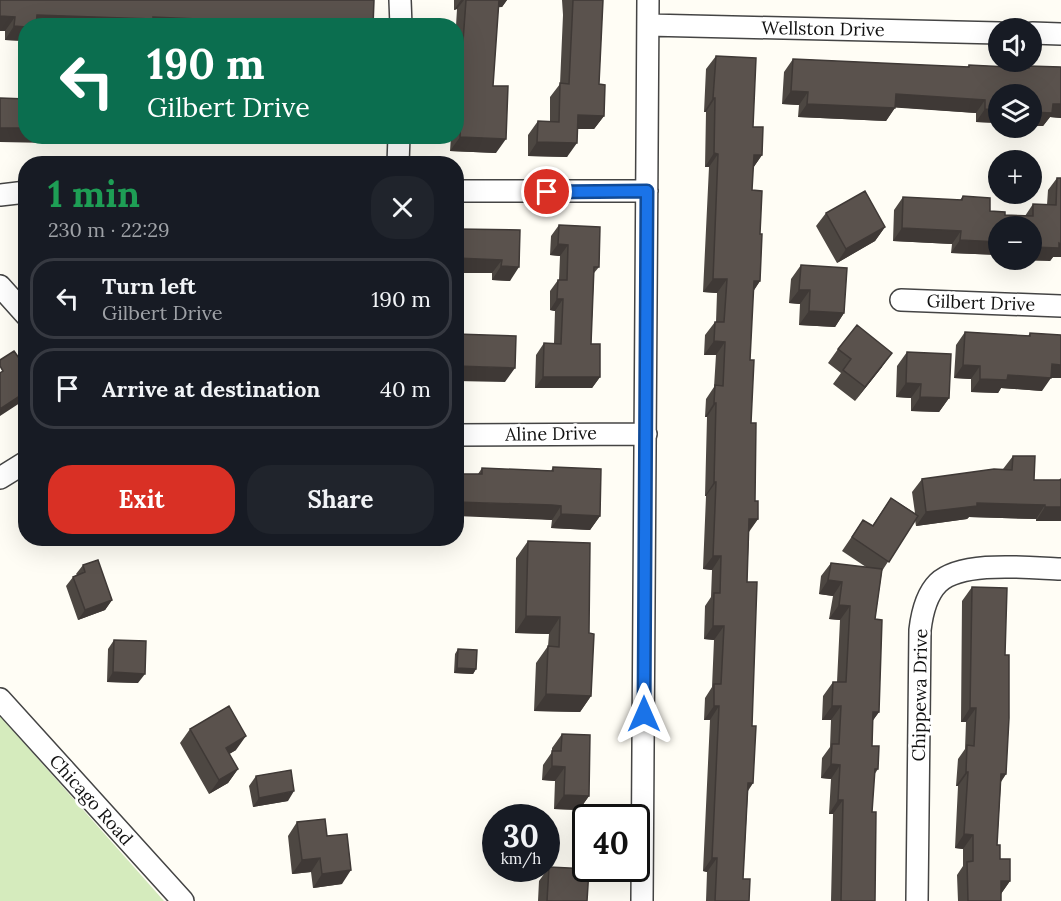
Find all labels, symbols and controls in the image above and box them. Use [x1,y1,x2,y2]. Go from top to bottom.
street label: Wellston Drive [761,16,885,41]
map controls [988,18,1042,270]
button: sound [988,18,1042,72]
text: 190 m [147,37,265,91]
icon: left [48,42,126,120]
button: layers [988,84,1042,138]
text: Gilbert Drive [147,90,310,124]
button: + [988,150,1042,204]
pin [521,166,572,217]
text: 1 min [48,171,140,217]
icon: arrive [530,175,563,208]
button: close [371,176,434,239]
button: − [988,216,1042,270]
text: 230 m · 22:29 [48,217,169,242]
text: Turn left [102,272,196,300]
icon: left [51,282,84,315]
text: 190 m [371,285,431,313]
street label: Gilbert Drive [926,289,1036,316]
text: Gilbert Drive [102,300,223,325]
icon: arrive [51,372,84,405]
text: Arrive at destination [102,375,320,403]
text: 40 m [380,375,431,403]
street label: Aline Drive [504,421,597,446]
button: Exit [48,465,235,534]
button: Share [247,465,434,534]
street label: Chippewa Drive [907,628,932,762]
position arrow [612,682,676,746]
street label: Chicago Road [45,750,138,850]
speed limit sign: 40 [572,804,650,882]
text: 30 [503,817,539,855]
text: km/h [501,849,541,868]

